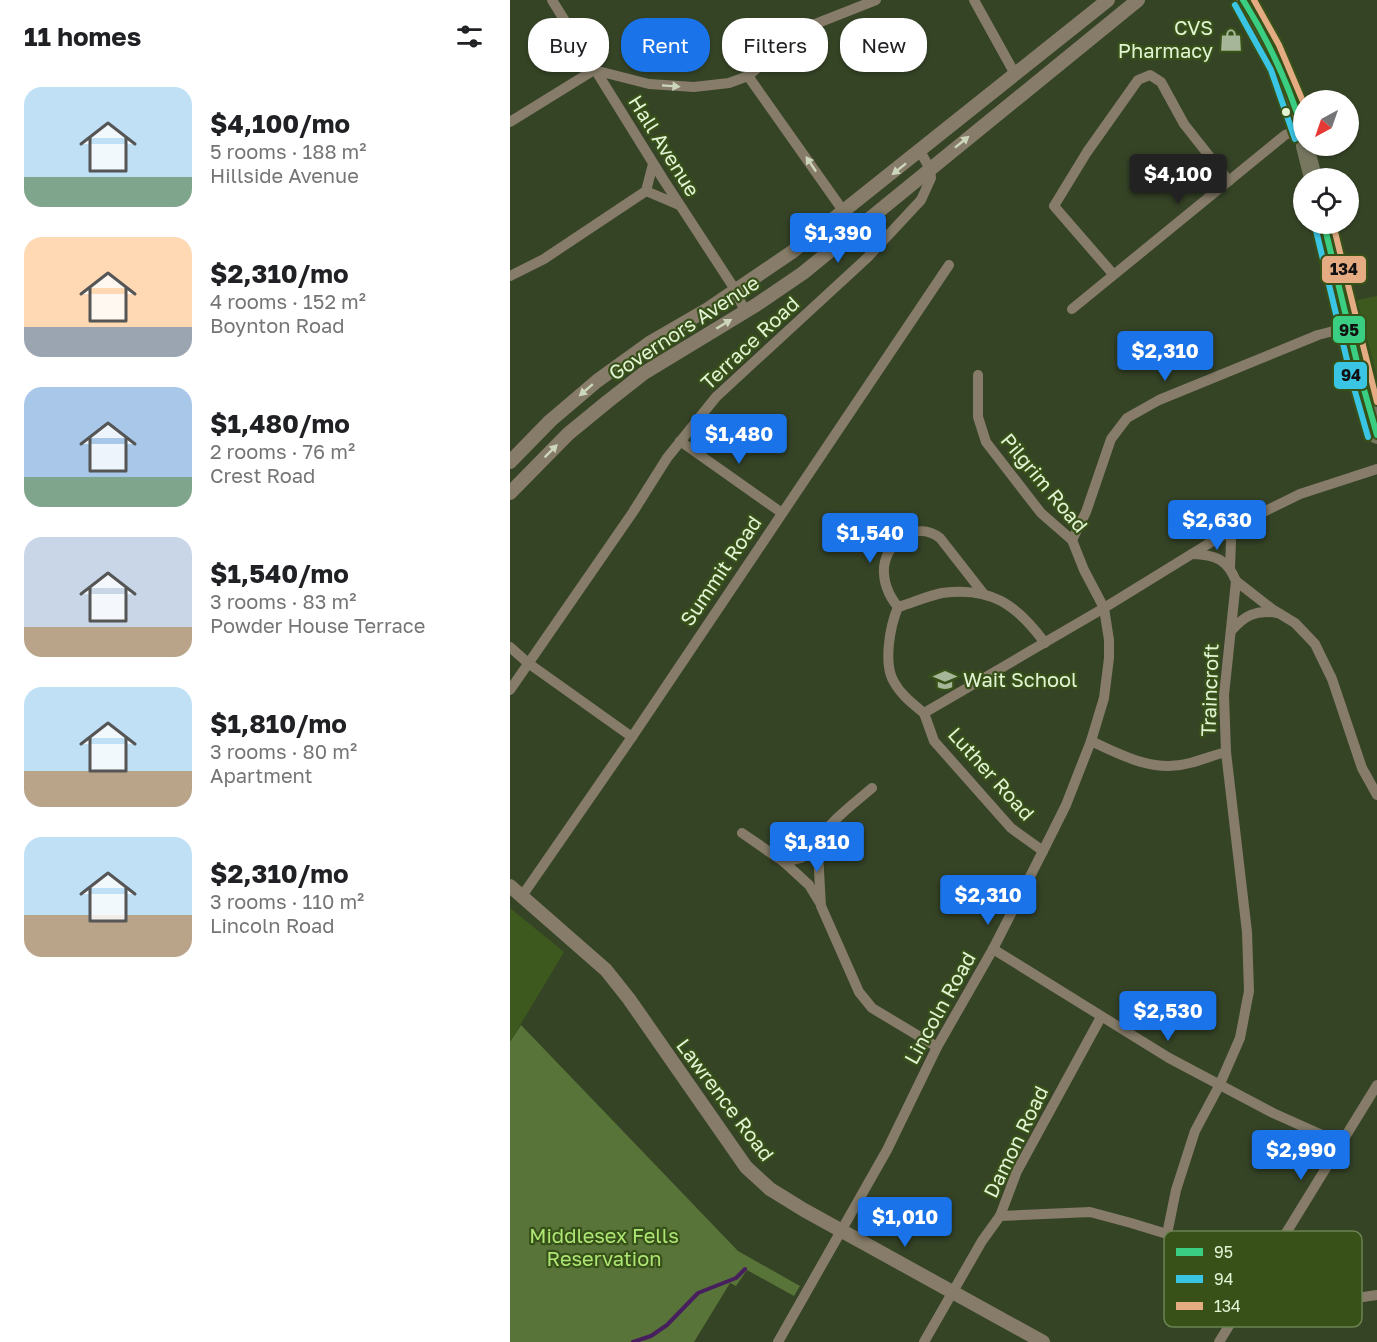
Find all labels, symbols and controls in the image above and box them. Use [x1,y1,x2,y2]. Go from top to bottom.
place label: CVS Pharmacy [1118,15,1213,62]
chip: Buy [528,18,609,72]
chip: Rent [621,18,710,72]
chip: Filters [722,18,828,72]
chip: New [840,18,927,72]
icon: filters [453,20,486,53]
text: 11 homes [24,21,141,52]
shop icon: CVS Pharmacy [1218,27,1244,53]
one-way arrow [662,81,681,90]
street label: Hall Avenue [624,90,705,201]
north arrow [1293,90,1359,156]
map controls [1293,90,1359,234]
unlabelled marker [1280,106,1292,118]
text: $4,100/mo [210,108,350,139]
icon: home [72,111,144,183]
one-way arrow [955,136,970,149]
text: 5 rooms · 188 m² [210,139,367,163]
pin: $4,100 [1129,154,1227,205]
one-way arrow [806,156,817,172]
text: $4,100 [1144,161,1212,185]
one-way arrow [891,162,907,175]
text: Hillside Avenue [210,163,359,187]
button: locate [1293,168,1359,234]
pin: $1,390 [789,213,887,264]
text: $1,390 [804,220,872,244]
line badge: 134 [1321,255,1367,284]
text: $2,310/mo [210,258,349,289]
text: 134 [1330,259,1358,279]
icon: home [72,261,144,333]
street label: Governors Avenue [604,270,763,385]
text: 4 rooms · 152 m² [210,289,366,313]
street label: Terrace Road [695,291,803,394]
text: Boynton Road [210,313,345,337]
line badge: 95 [1332,315,1366,344]
one-way arrow [716,319,733,329]
text: 95 [1339,320,1359,340]
pin: $2,310 [1116,331,1214,382]
text: $2,310 [1131,338,1199,362]
line badge: 94 [1333,361,1368,390]
text: 94 [1341,365,1361,385]
one-way arrow [579,383,594,396]
text: $1,480/mo [210,408,350,439]
icon: home [72,411,144,483]
pin: $1,480 [690,414,788,465]
text: $1,480 [705,421,773,445]
street label: Pilgrim Road [996,428,1093,537]
text: 2 rooms · 76 m² [210,439,355,463]
one-way arrow [543,445,557,459]
text: Crest Road [210,463,315,487]
pin: $2,630 [1168,500,1266,551]
text: $2,630 [1182,507,1252,531]
street label: Summit Road [675,511,766,630]
pin: $1,540 [821,513,919,564]
text: $1,540 [836,520,904,544]
text: $1,540/mo [210,558,349,589]
icon: home [72,561,144,633]
text: 3 rooms · 83 m² [210,589,356,613]
text: Powder House Terrace [210,613,425,637]
street label: Traincroft [1195,643,1223,737]
school or university icon: Wait School [932,667,958,693]
place label: Wait School [963,667,1077,691]
text: $1,810/mo [210,708,347,739]
icon: home [72,711,144,783]
street label: Luther Road [944,722,1040,825]
text: 3 rooms · 80 m² [210,739,357,763]
text: Apartment [210,763,313,787]
pin: $1,810 [768,822,866,873]
text: $1,810 [784,829,850,853]
text: $2,310/mo [210,858,349,889]
icon: home [72,861,144,933]
pin: $2,310 [939,875,1037,926]
text: $2,310 [954,882,1022,906]
text: 3 rooms · 110 m² [210,889,364,913]
text: Lincoln Road [210,913,335,937]
street label: Lincoln Road [898,947,980,1068]
pin: $2,530 [1119,991,1217,1042]
text: $2,530 [1133,998,1203,1022]
street label: Lawrence Road [672,1034,780,1165]
street label: Damon Road [978,1082,1052,1201]
pin: $2,990 [1252,1130,1350,1181]
text: $2,990 [1266,1137,1336,1161]
pin: $1,010 [856,1197,954,1248]
text: $1,010 [872,1204,938,1228]
park label: Middlesex Fells Reservation [529,1223,679,1270]
legend [1164,1231,1362,1327]
text: 95 [1214,1242,1233,1262]
text: 94 [1214,1269,1233,1289]
text: 134 [1214,1296,1241,1316]

